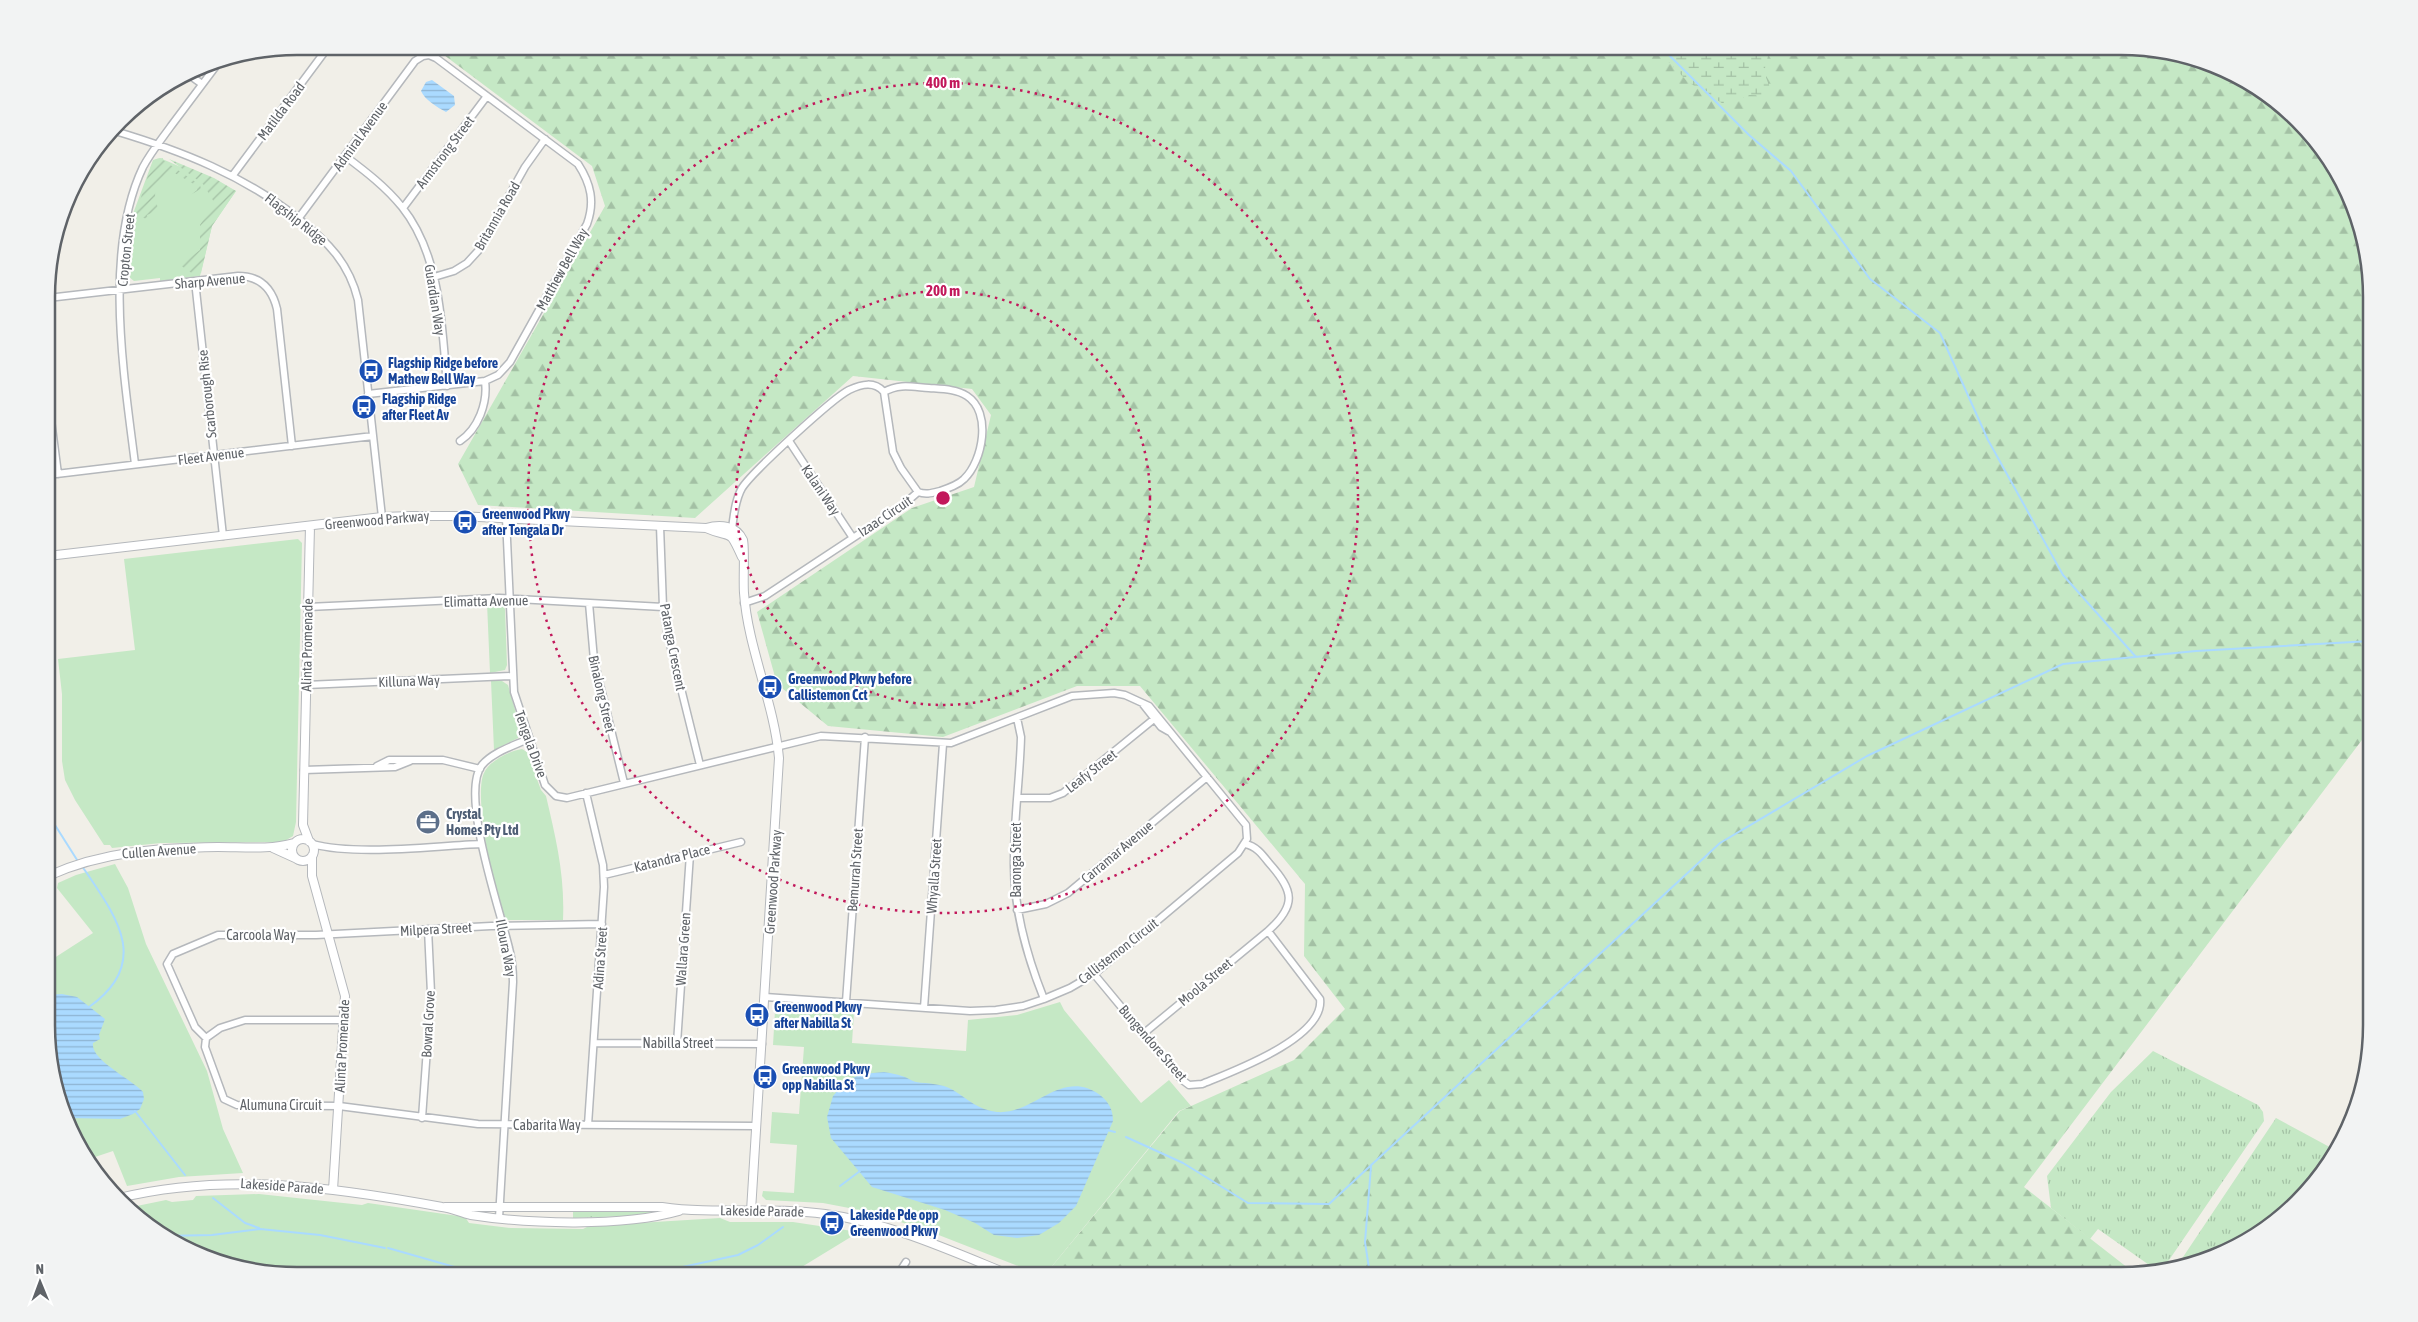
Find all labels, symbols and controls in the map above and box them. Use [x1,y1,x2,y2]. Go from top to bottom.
text: 400 m [925,74,960,91]
street label: Matilda Road [254,79,308,143]
street label: Admiral Avenue [330,98,390,174]
street label: Armstrong Street [413,113,477,191]
street label: Britannia Road [471,179,523,253]
street label: Flagship Ridge [262,190,330,248]
street label: Cropton Street [114,213,138,287]
street label: Matthew Bell Way [533,225,591,313]
street label: Guardian Way [421,263,449,337]
street label: Sharp Avenue [174,270,246,292]
text: 200 m [926,282,960,299]
street label: Scarborough Rise [194,349,220,439]
place label: Flagship Ridge before Mathew Bell Way [388,355,498,387]
bus stop icon: Flagship Ridge before Mathew Bell Way [358,358,384,384]
place label: Flagship Ridge after Fleet Av [382,391,456,423]
bus stop icon: Flagship Ridge after Fleet Av [351,394,377,420]
street label: Fleet Avenue [177,444,245,468]
street label: Kalani Way [798,462,844,518]
centre of rings [934,489,952,507]
street label: Izaac Circuit [855,492,915,540]
place label: Greenwood Pkwy after Tengala Dr [482,506,570,538]
street label: Greenwood Parkway [324,507,430,533]
bus stop icon: Greenwood Pkwy after Tengala Dr [452,509,478,535]
street label: Elimatta Avenue [443,592,529,610]
street label: Alinta Promenade [298,598,316,692]
street label: Patanga Crescent [657,602,689,692]
street label: Binalong Street [585,654,619,734]
place label: Greenwood Pkwy before Callistemon Cct [788,671,912,703]
street label: Killuna Way [378,672,440,690]
bus stop icon: Greenwood Pkwy before Callistemon Cct [757,674,783,700]
street label: Tengala Drive [512,708,550,780]
street label: Leafy Street [1062,746,1120,796]
place label: Crystal Homes Pty Ltd [446,806,519,838]
office icon: Crystal Homes Pty Ltd [415,809,441,835]
street label: Carramar Avenue [1078,817,1156,887]
street label: Baronga Street [1008,822,1024,898]
street label: Bemurrah Street [844,828,866,912]
street label: Greenwood Parkway [761,829,785,935]
street label: Whyalla Street [923,838,945,914]
street label: Cullen Avenue [121,840,197,862]
street label: Katandra Place [632,841,712,875]
street label: Wallara Green [672,912,694,986]
street label: Callistemon Circuit [1075,915,1161,987]
street label: Illoura Way [493,918,519,978]
street label: Milpera Street [399,919,473,939]
street label: Adina Street [590,926,610,990]
street label: Carcoola Way [226,927,296,943]
street label: Moola Street [1175,955,1235,1009]
street label: Bowral Grove [418,990,438,1058]
street label: Alinta Promenade [332,999,352,1093]
place label: Greenwood Pkwy after Nabilla St [774,999,862,1031]
bus stop icon: Greenwood Pkwy after Nabilla St [744,1002,770,1028]
street label: Bungendore Street [1116,1002,1190,1084]
street label: Nabilla Street [642,1035,714,1051]
place label: Greenwood Pkwy opp Nabilla St [782,1061,870,1093]
bus stop icon: Greenwood Pkwy opp Nabilla St [752,1064,778,1090]
street label: Alumuna Circuit [240,1097,322,1113]
street label: Cabarita Way [513,1117,581,1133]
street label: Lakeside Parade [240,1175,324,1197]
street label: Lakeside Parade [720,1202,804,1220]
place label: Lakeside Pde opp Greenwood Pkwy [850,1207,939,1239]
bus stop icon: Lakeside Pde opp Greenwood Pkwy [819,1210,845,1236]
north arrow [15,1257,65,1307]
text: N [36,1261,44,1277]

